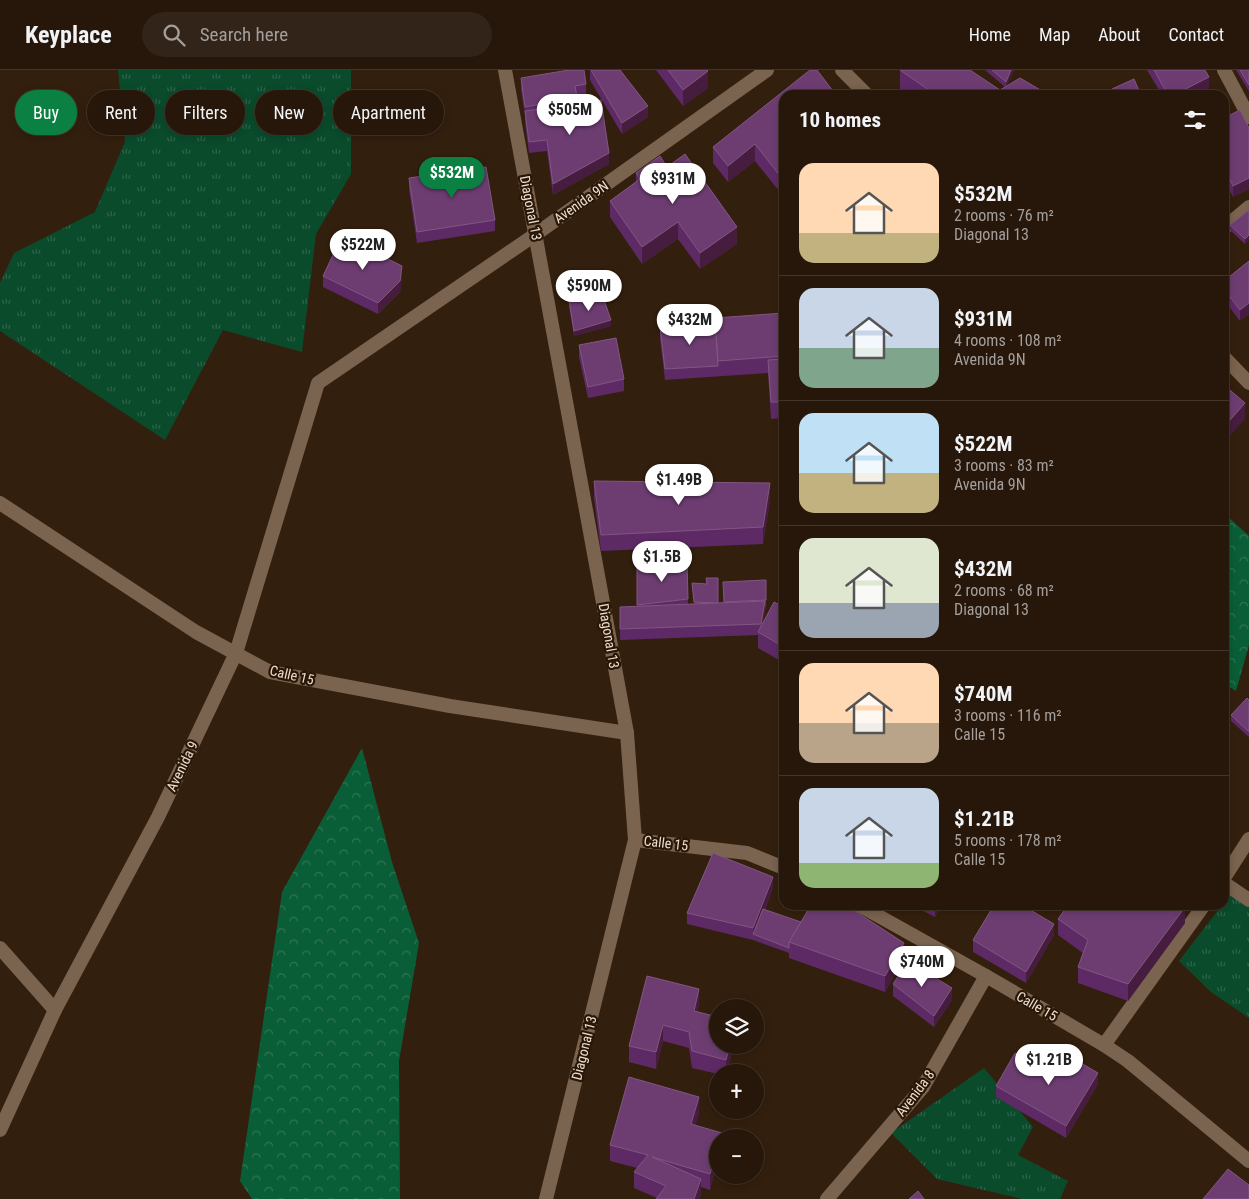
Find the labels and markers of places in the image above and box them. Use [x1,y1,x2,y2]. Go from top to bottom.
pin: $505M [535,93,605,136]
pin: $532M [417,156,487,199]
pin: $931M [638,162,708,205]
pin: $522M [328,228,398,271]
pin: $590M [554,270,624,312]
pin: $432M [655,304,725,346]
pin: $1.49B [638,464,720,506]
pin: $1.5B [627,540,697,583]
pin: $740M [887,946,957,988]
pin: $1.21B [1008,1044,1090,1086]

